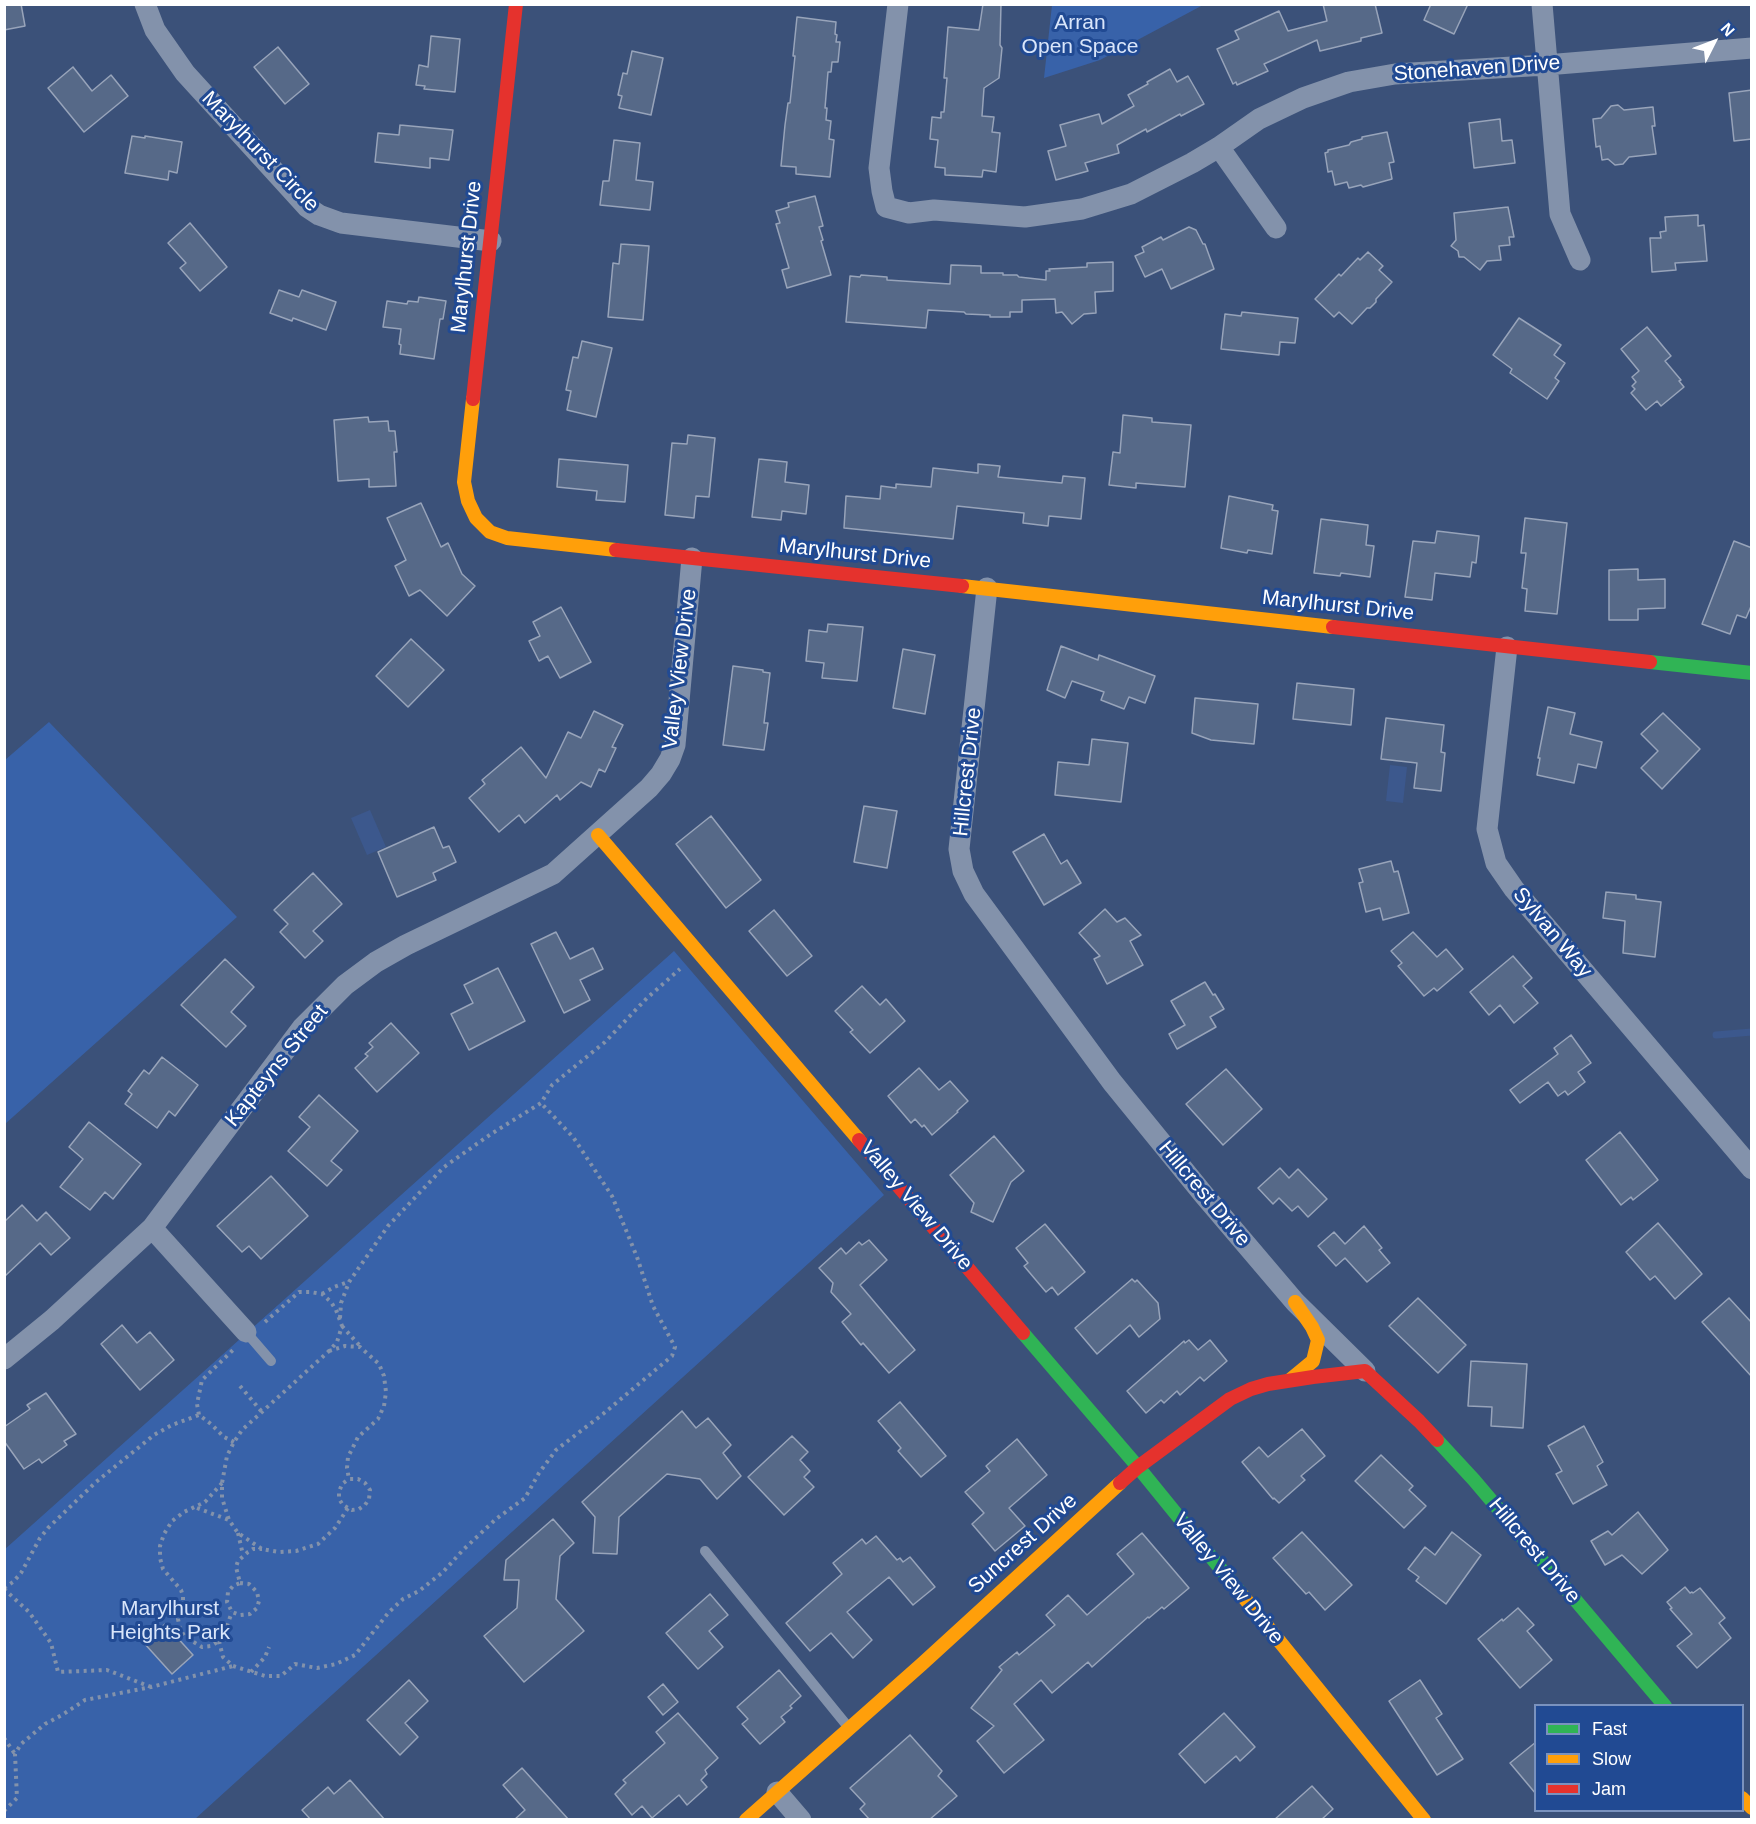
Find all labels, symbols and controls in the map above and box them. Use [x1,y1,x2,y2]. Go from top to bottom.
park label: Arran Open Space [1022,10,1138,60]
north arrow [1684,12,1744,72]
text: N [1718,20,1738,40]
street label: Stonehaven Drive [1393,51,1561,87]
street label: Marylhurst Circle [196,87,324,217]
street label: Marylhurst Drive [446,180,488,334]
street label: Marylhurst Drive [778,533,932,575]
street label: Marylhurst Drive [1261,585,1415,627]
street label: Valley View Drive [658,587,702,751]
street label: Hillcrest Drive [949,706,987,838]
street label: Sylvan Way [1507,883,1597,983]
street label: Kapteyns Street [220,1000,334,1132]
street label: Valley View Drive [854,1136,978,1276]
street label: Hillcrest Drive [1153,1136,1255,1252]
street label: Suncrest Drive [963,1489,1083,1599]
street label: Hillcrest Drive [1483,1493,1585,1609]
street label: Valley View Drive [1167,1508,1289,1650]
park label: Marylhurst Heights Park [110,1596,230,1646]
legend [1534,1704,1744,1812]
text: Fast [1592,1719,1627,1739]
text: Slow [1592,1749,1631,1769]
text: Jam [1592,1779,1626,1799]

